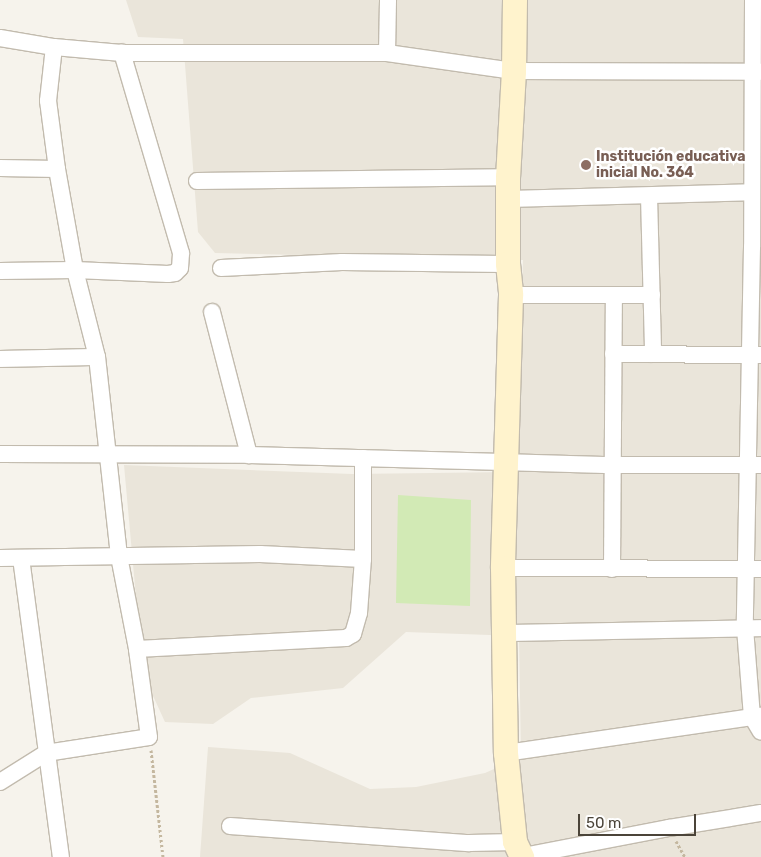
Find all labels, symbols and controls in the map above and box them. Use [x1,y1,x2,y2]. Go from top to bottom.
place label: Institución educativa inicial No. 364 [596,149,745,182]
marker: Institución educativa inicial No. 364 [580,159,592,171]
scale bar [581,804,698,836]
text: 50 m [586,814,621,832]

